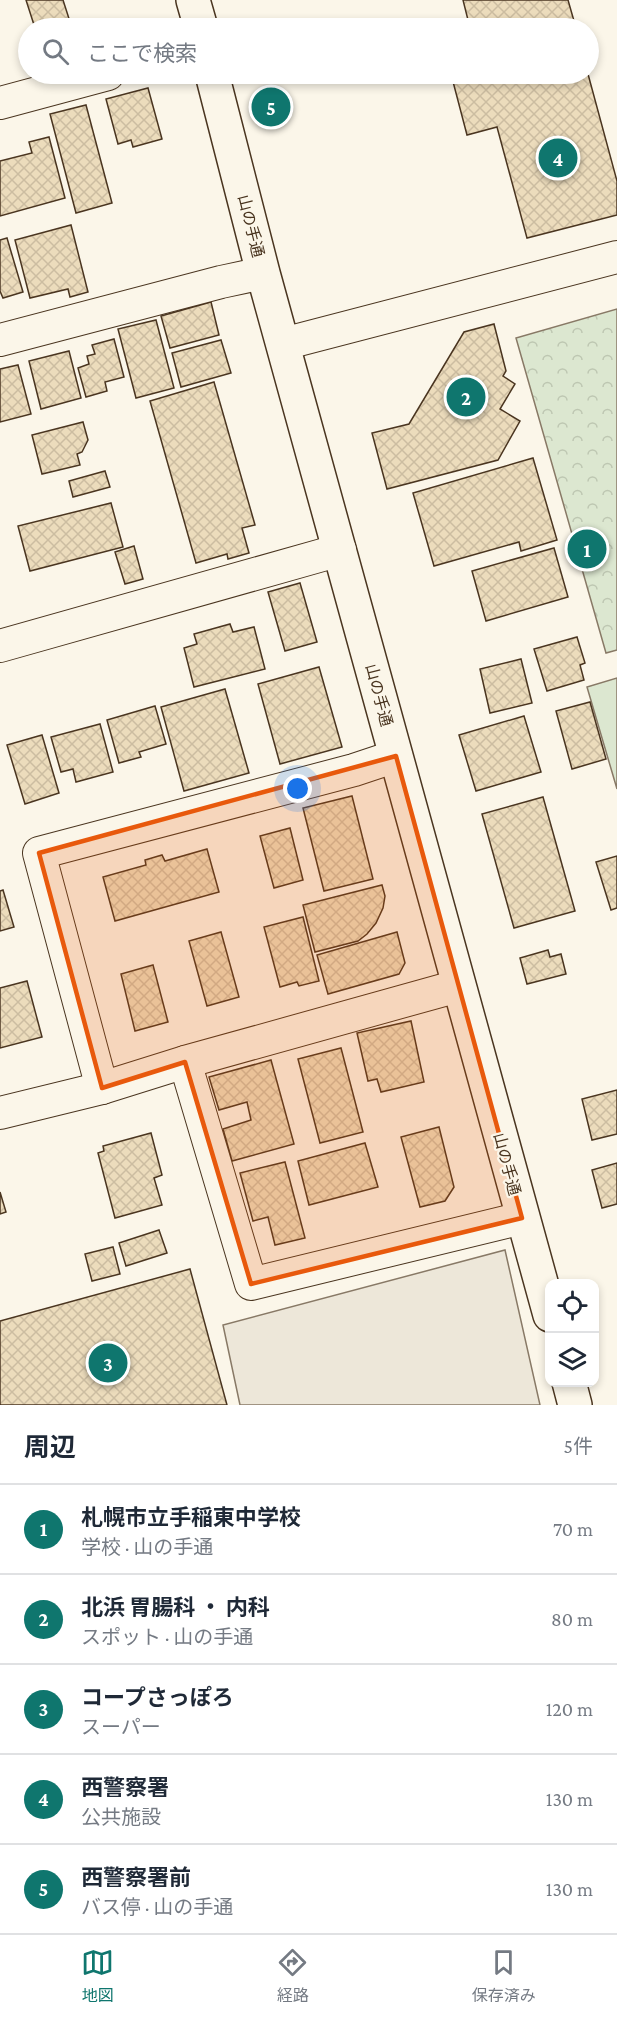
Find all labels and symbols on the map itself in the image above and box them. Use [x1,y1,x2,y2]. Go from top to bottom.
pin: 5 [252,84,290,130]
pin: 4 [538,136,578,180]
street label: 山の手通 [235,193,267,259]
pin: 2 [446,374,486,420]
pin: 1 [568,526,606,572]
street label: 山の手通 [363,662,395,728]
your location [283,774,312,803]
street label: 山の手通 [491,1131,523,1197]
pin: 3 [88,1340,128,1386]

